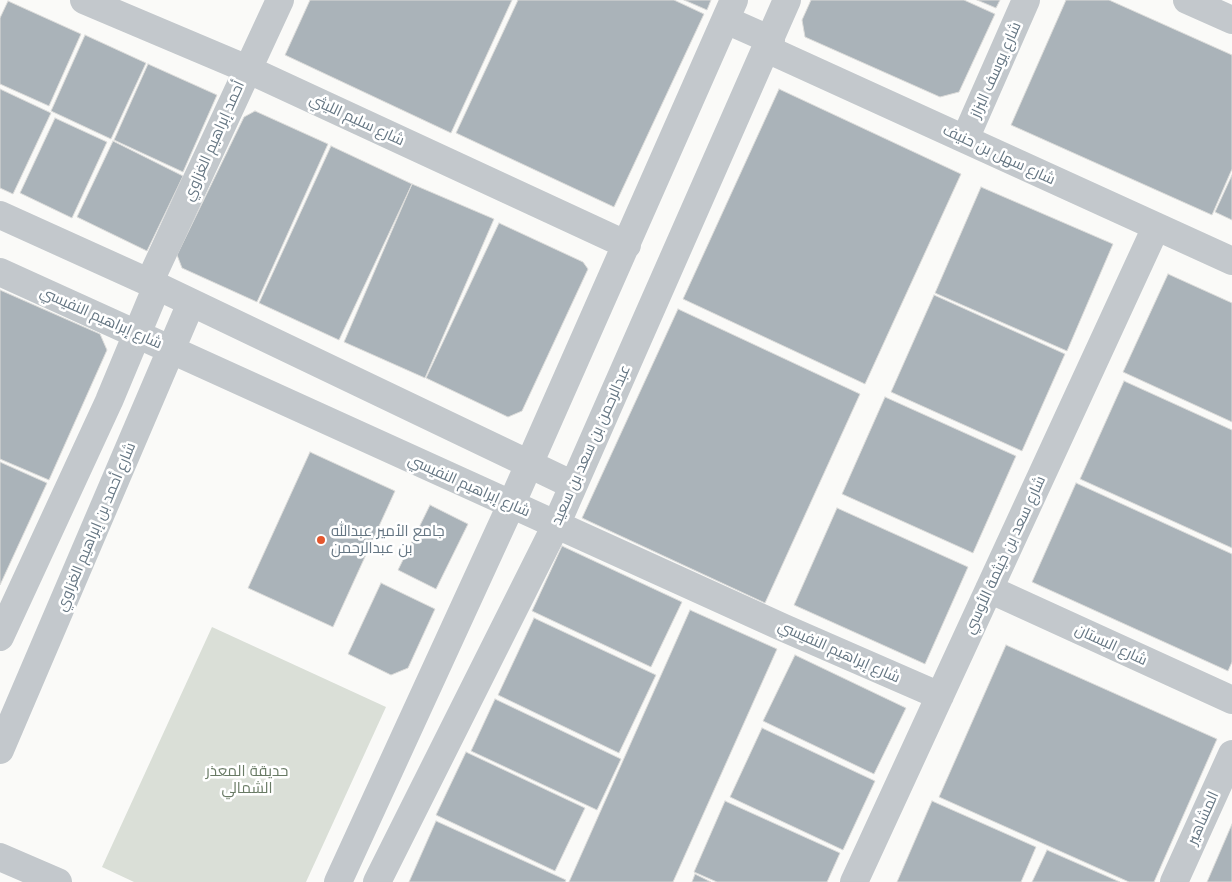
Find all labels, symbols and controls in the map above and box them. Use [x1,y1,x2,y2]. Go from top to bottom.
street label: شارع يوسف البزاز [967,19,1025,121]
street label: أحمد إبراهيم الغزاوي [179,78,249,204]
street label: شارع سليم الليثي [307,90,407,150]
street label: شارع سهل بن حنيف [940,121,1058,189]
street label: شارع إبراهيم النفيسي [37,283,165,353]
street label: عبدالرحمن بن سعد بن سعيد [548,362,634,528]
street label: شارع أحمد بن إبراهيم الغزاوي [52,440,140,614]
street label: شارع إبراهيم النفيسي [405,451,533,521]
street label: شارع سعد بن خيثمة الأوسي [960,473,1050,637]
place label: جامع الأمير عبدالله بن عبدالرحمن [331,522,445,557]
marker: جامع الأمير عبدالله بن عبدالرحمن [315,534,327,546]
street label: شارع إبراهيم النفيسي [775,617,903,687]
street label: شارع البستان [1072,620,1150,670]
park label: حديقة المعذر الشمالي [206,762,288,797]
street label: المشاهير [1183,789,1223,847]

